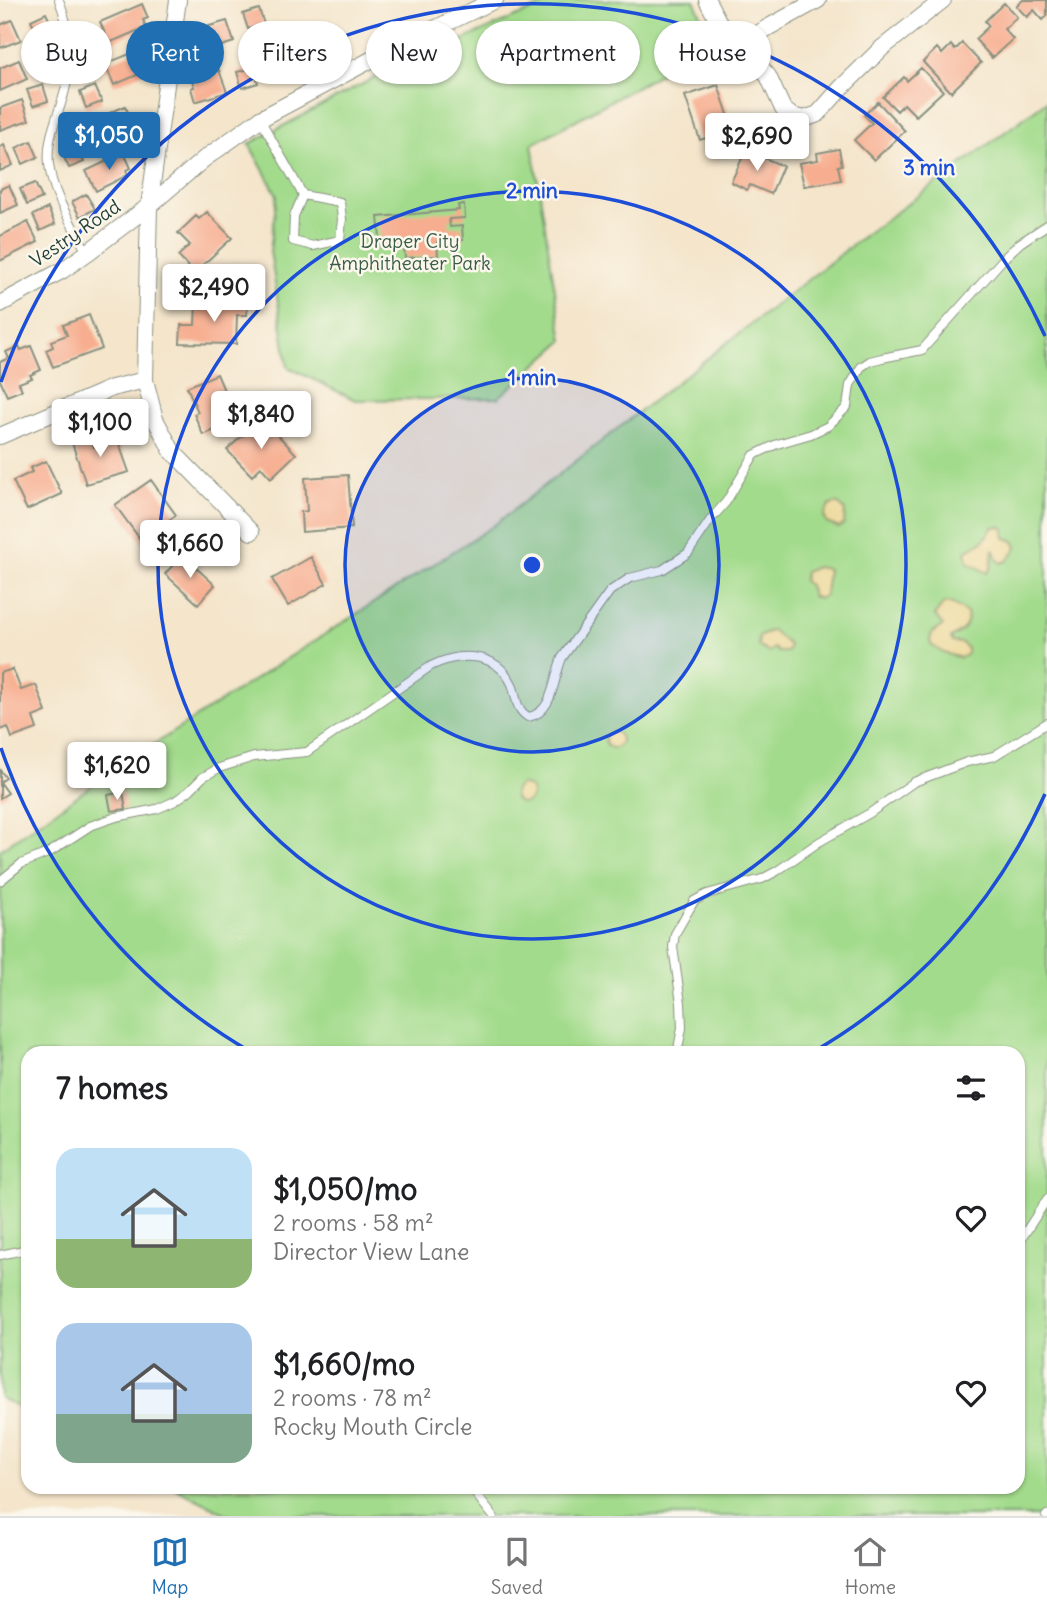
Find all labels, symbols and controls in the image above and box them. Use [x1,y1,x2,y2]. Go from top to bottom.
chip: Buy [21,21,112,84]
chip: Rent [126,21,224,84]
chip: Filters [238,21,352,84]
chip: New [366,21,462,84]
chip: Apartment [476,21,640,84]
chip: House [654,21,771,84]
pin: $1,050 [52,113,166,172]
pin: $2,690 [700,114,814,173]
text: $1,050 [74,120,144,149]
text: $2,690 [721,121,793,150]
text: 3 min [903,154,955,181]
text: 2 min [506,177,558,204]
street label: Vestry Road [25,194,125,272]
park label: Draper City Amphitheater Park [329,229,491,275]
pin: $2,490 [157,264,271,324]
text: $2,490 [178,272,250,301]
text: 1 min [508,364,556,391]
pin: $1,840 [204,392,318,451]
text: $1,840 [227,399,295,428]
pin: $1,100 [43,400,157,459]
text: $1,100 [68,407,132,436]
pin: $1,660 [133,520,247,580]
text: $1,660 [156,528,224,557]
centre of rings [520,553,544,577]
pin: $1,620 [60,742,174,802]
text: $1,620 [83,750,151,779]
text: 7 homes [56,1069,168,1107]
icon: filters [952,1069,990,1107]
text: $1,050/mo [273,1170,417,1208]
icon: home [112,1176,196,1260]
icon: heart [952,1199,990,1237]
text: 2 rooms · 58 m² [273,1208,434,1237]
text: Director View Lane [273,1237,469,1266]
text: $1,660/mo [273,1345,415,1383]
icon: home [112,1351,196,1435]
icon: heart [952,1374,990,1412]
text: 2 rooms · 78 m² [273,1383,432,1412]
text: Rocky Mouth Circle [273,1412,472,1441]
tab: Map [151,1533,189,1599]
tab: Saved [491,1533,543,1599]
tab: Home [845,1533,896,1599]

